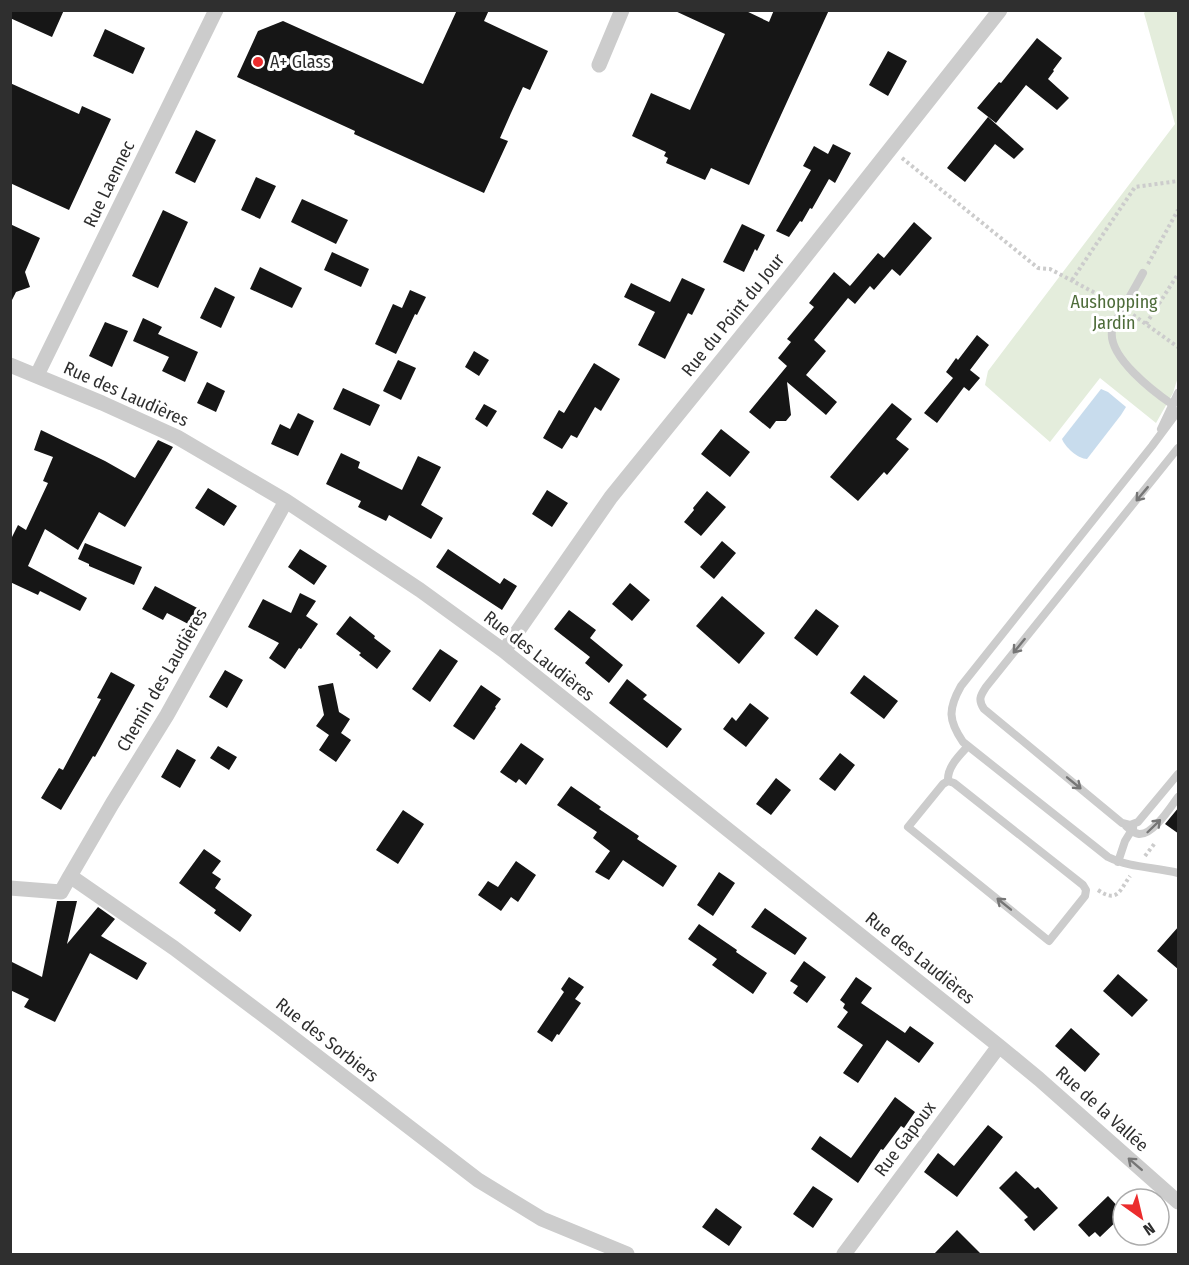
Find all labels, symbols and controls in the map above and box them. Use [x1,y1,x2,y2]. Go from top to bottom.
place label: A+ Glass [270,51,331,73]
marker: A+ Glass [251,55,265,69]
street label: Rue Laennec [79,137,140,231]
street label: Rue du Point du Jour [677,249,790,381]
park label: Aushopping Jardin [1070,291,1158,334]
street label: Rue des Laudières [60,357,192,431]
one-way arrow [1135,486,1148,502]
street label: Chemin des Laudières [112,604,212,755]
street label: Rue des Laudières [479,606,599,706]
one-way arrow [1013,637,1026,653]
one-way arrow [1066,777,1082,790]
one-way arrow [1146,819,1161,833]
one-way arrow [996,898,1012,911]
street label: Rue des Laudières [861,907,979,1009]
street label: Rue des Sorbiers [271,993,383,1087]
street label: Rue de la Vallée [1051,1062,1153,1156]
street label: Rue Gapoux [870,1097,940,1181]
one-way arrow [1127,1157,1142,1171]
north arrow [1111,1187,1171,1247]
text: N [1140,1218,1158,1240]

